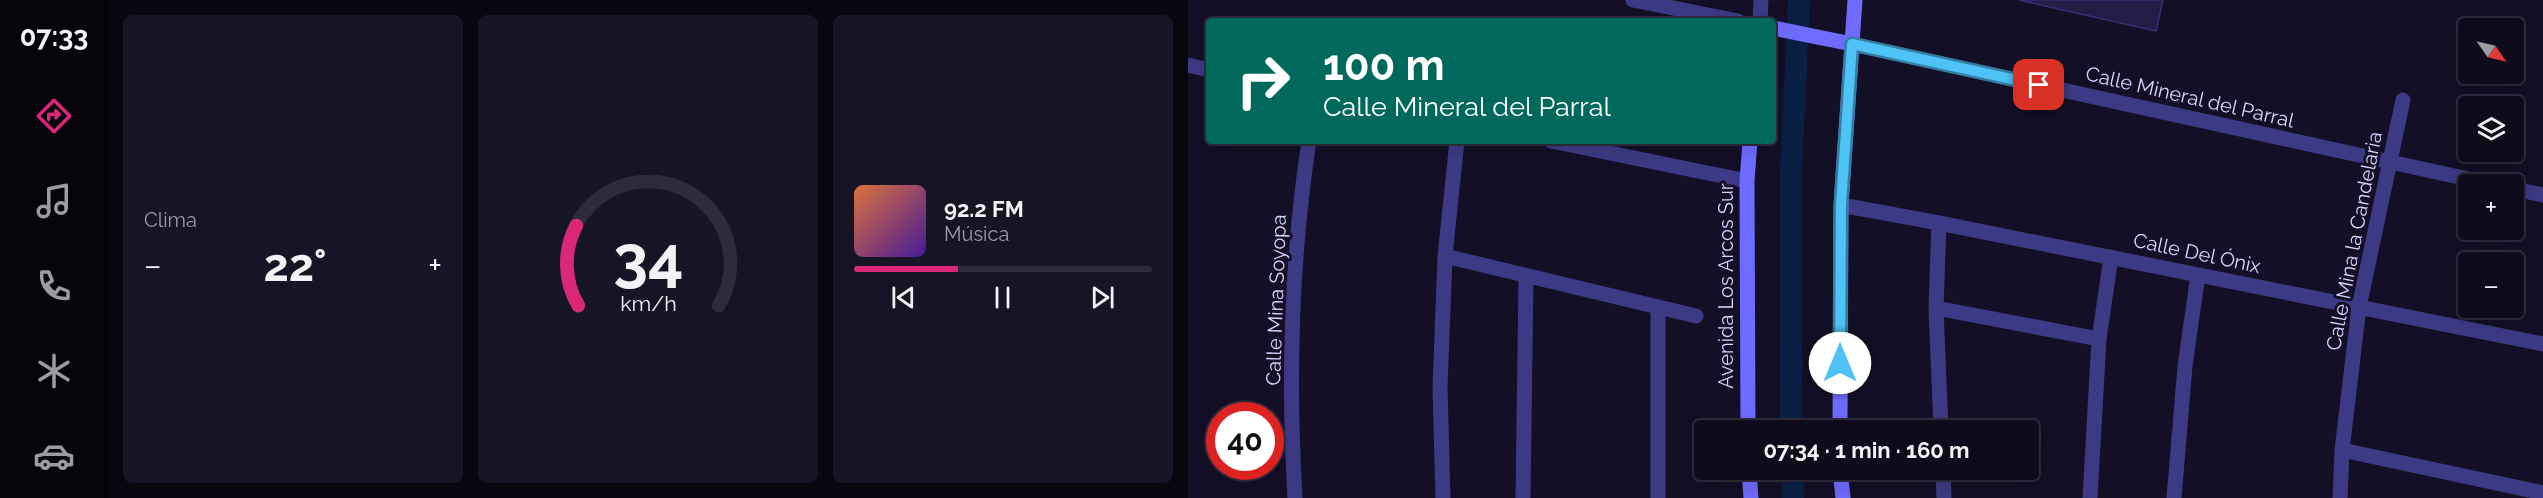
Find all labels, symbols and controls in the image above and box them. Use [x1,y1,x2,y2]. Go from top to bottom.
north arrow [2458,18,2524,84]
map controls [2458,18,2524,318]
text: 07:33 [20,21,88,52]
text: 100 m [1323,41,1445,90]
icon: right [1224,42,1302,120]
pin [2013,59,2064,110]
street label: Calle Mineral del Parral [2083,61,2297,133]
icon: arrive [2022,68,2055,101]
text: Calle Mineral del Parral [1323,91,1611,122]
icon: directions [33,95,75,137]
button: layers [2458,96,2524,162]
street label: Calle Mina la Candelaria [2321,130,2387,352]
button: + [2458,174,2524,240]
icon: music [33,180,75,222]
street label: Avenida Los Arcos Sur [1714,183,1738,389]
text: 92.2 FM [944,196,1024,222]
text: Clima [144,208,197,232]
street label: Calle Mina Soyopa [1261,214,1291,386]
text: 34 [613,221,683,295]
text: Música [944,222,1009,246]
street label: Calle Del Ónix [2131,228,2263,278]
text: 22° [263,239,327,292]
text: − [144,246,162,285]
text: + [428,246,442,285]
button: − [2458,252,2524,318]
icon: phone [33,265,75,307]
icon: previous [887,281,920,314]
icon: pause [986,281,1019,314]
icon: next [1086,281,1119,314]
text: km/h [620,291,676,316]
position arrow [1808,331,1872,395]
icon: climate [33,350,75,392]
speed limit sign: 40 [1206,402,1284,480]
icon: car [33,435,75,477]
text: 07:34 · 1 min · 160 m [1763,437,1970,463]

